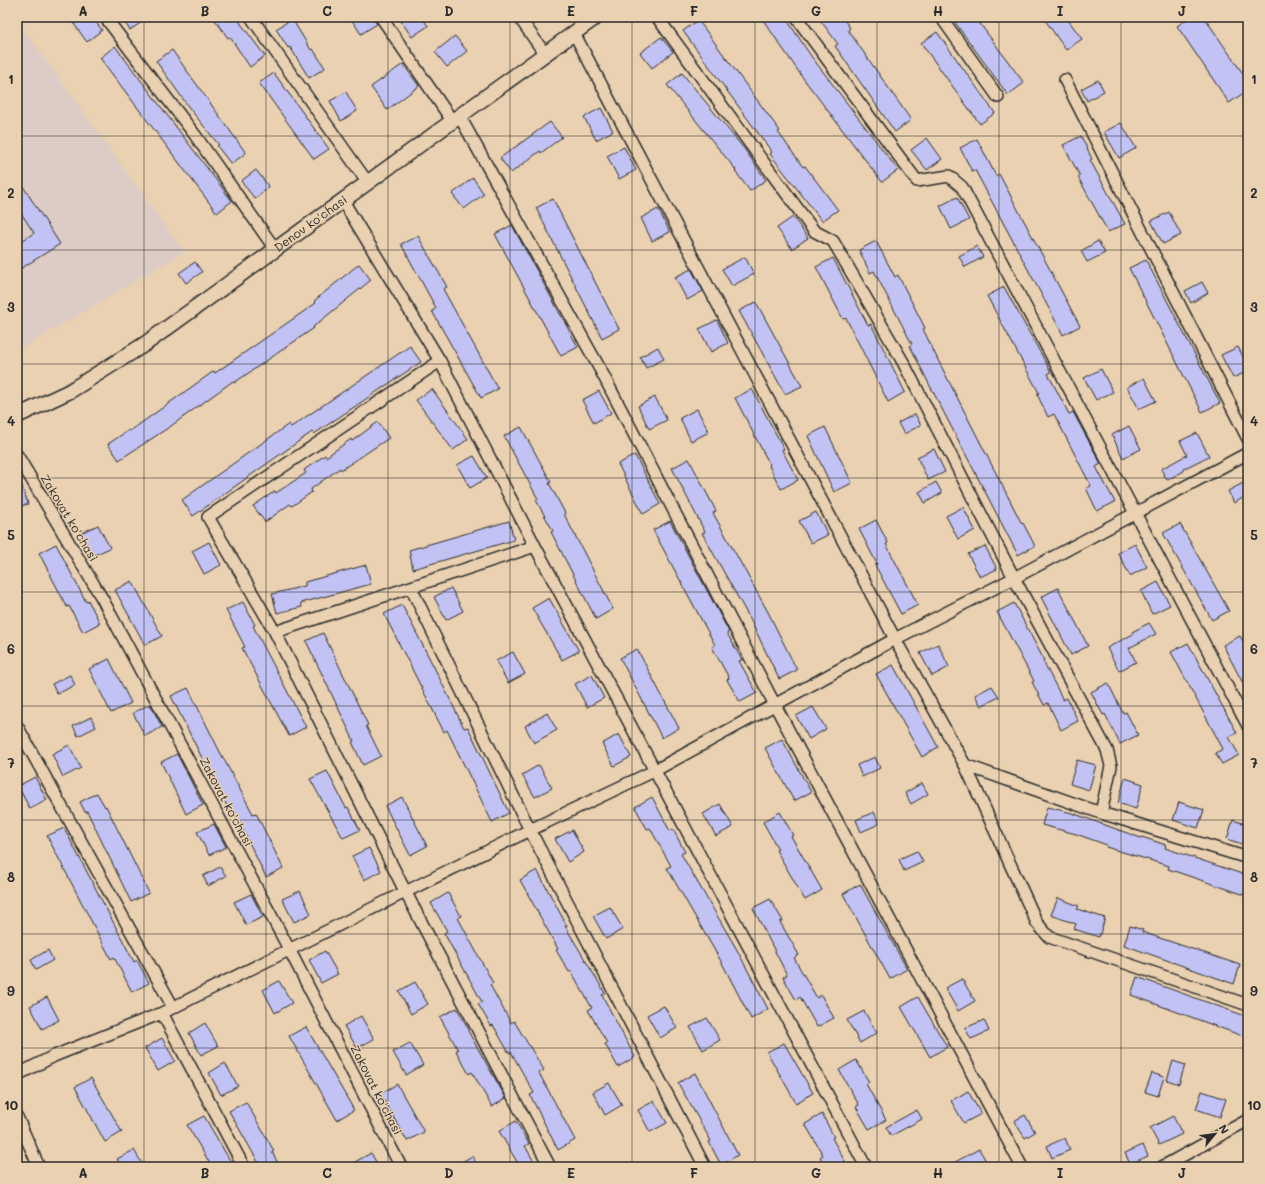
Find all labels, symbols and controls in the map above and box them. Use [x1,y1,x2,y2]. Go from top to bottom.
text: A [78,2,88,19]
text: B [201,2,210,19]
text: C [322,2,332,19]
text: D [444,2,454,19]
text: E [567,2,575,19]
text: F [690,2,698,19]
text: G [811,2,821,19]
text: H [933,2,943,19]
text: I [1057,2,1064,19]
text: J [1178,2,1186,19]
text: 1 [8,70,14,87]
text: 1 [1251,70,1257,87]
text: 2 [7,184,15,201]
text: 2 [1250,184,1258,201]
street label: Denov ko'chasi [271,191,350,255]
text: 3 [7,298,15,315]
text: 3 [1250,298,1258,315]
text: 4 [7,412,15,429]
text: 4 [1250,412,1258,429]
street label: Zakovat ko'chasi [38,471,102,564]
text: 5 [7,526,15,543]
text: 5 [1250,526,1258,543]
text: 6 [7,640,15,657]
text: 6 [1250,640,1258,657]
text: 7 [7,754,15,771]
street label: Zakovat ko'chasi [197,754,257,849]
text: 7 [1250,754,1258,771]
text: 8 [7,868,15,885]
text: 8 [1250,868,1258,885]
text: 9 [7,982,15,999]
text: 9 [1250,982,1258,999]
street label: Zakovat ko'chasi [347,1042,406,1137]
text: 10 [4,1096,18,1113]
text: 10 [1247,1096,1261,1113]
north arrow [1195,1114,1235,1154]
text: N [1216,1122,1233,1136]
text: A [78,1164,88,1181]
text: B [201,1164,210,1181]
text: C [322,1164,332,1181]
text: D [444,1164,454,1181]
text: E [567,1164,575,1181]
text: F [690,1164,698,1181]
text: G [811,1164,821,1181]
text: H [933,1164,943,1181]
text: I [1057,1164,1064,1181]
text: J [1178,1164,1186,1181]

